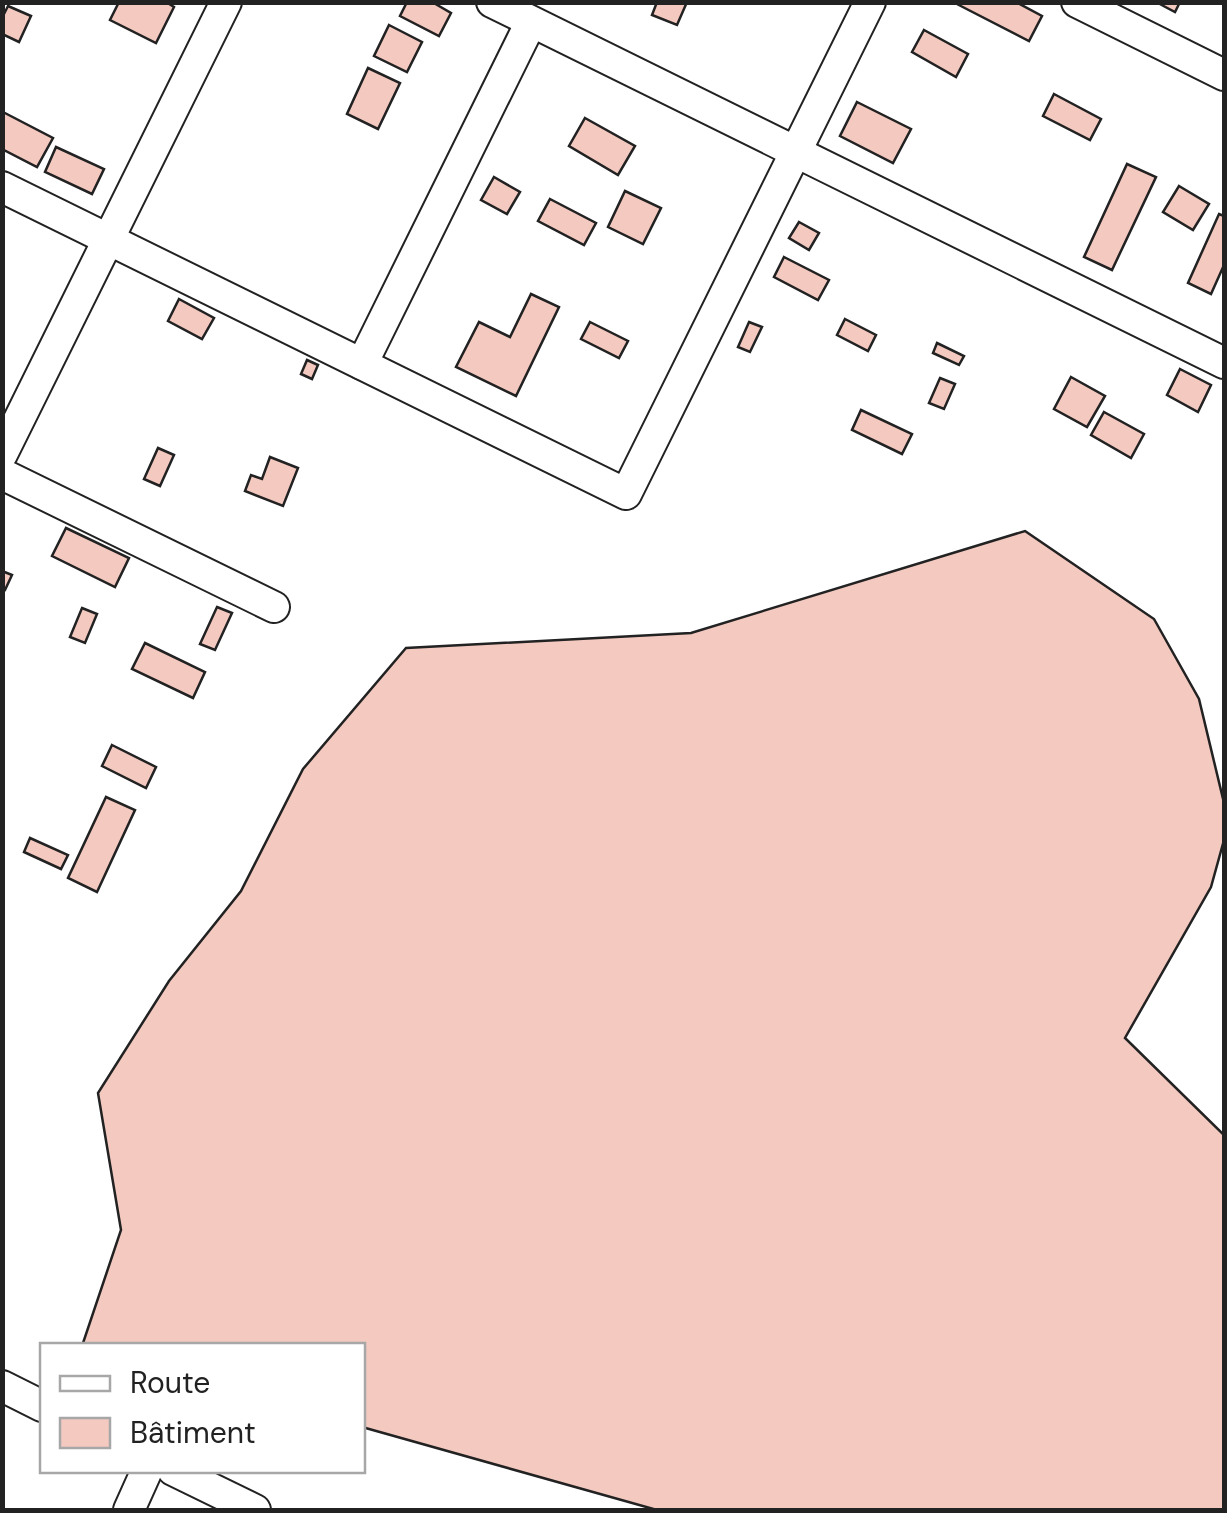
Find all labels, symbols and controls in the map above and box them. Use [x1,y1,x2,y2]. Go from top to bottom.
legend [40,1343,365,1473]
text: Route [130,1363,210,1402]
text: Bâtiment [130,1413,256,1452]

